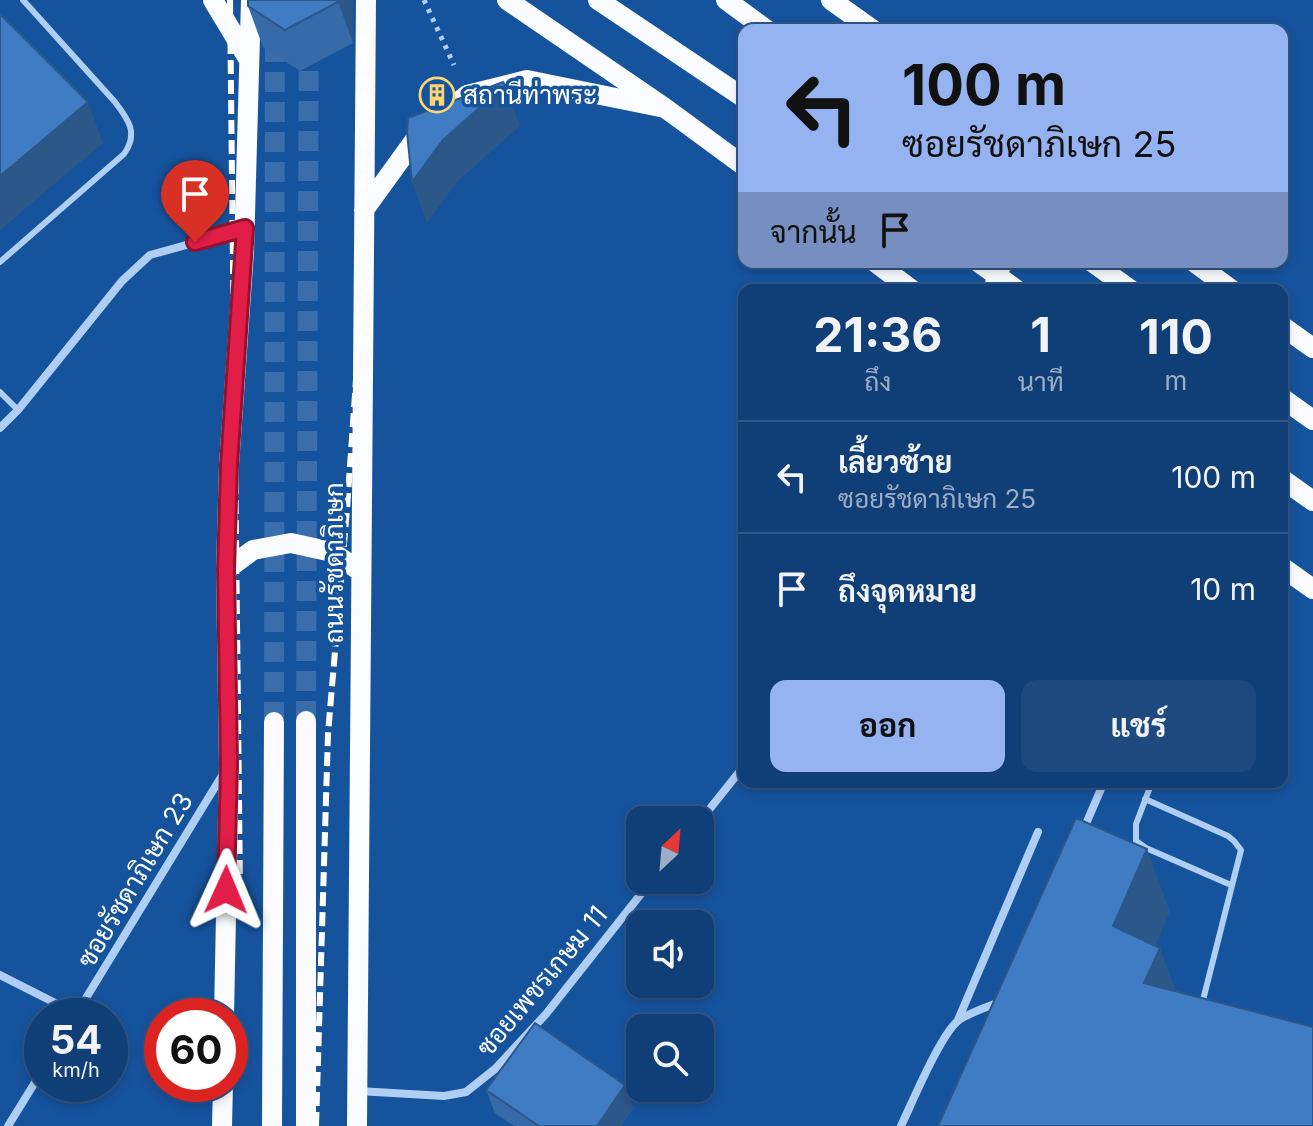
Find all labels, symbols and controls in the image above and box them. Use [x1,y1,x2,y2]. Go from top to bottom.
text: 100 m [902,51,1066,119]
icon: left [770,56,874,160]
building icon: สถานีท่าพระ [418,76,456,114]
place label: สถานีท่าพระ [463,79,597,110]
text: ซอยรัชดาภิเษก 25 [902,122,1176,166]
pin [161,160,229,242]
icon: arrive [173,172,217,216]
icon: arrive [873,208,917,252]
text: จากนั้น [770,214,857,250]
text: 21:36 [813,305,942,364]
text: 1 [1030,305,1051,364]
text: 110 [1139,307,1213,366]
text: m [1164,365,1187,396]
text: ถึง [864,366,891,397]
text: นาที [1018,366,1064,397]
text: เลี้ยวซ้าย [838,444,952,480]
icon: left [770,455,814,499]
text: 100 m [1171,459,1256,495]
street label: ถนนรัชดาภิเษก [318,482,349,644]
text: ซอยรัชดาภิเษก 25 [838,483,1036,514]
icon: arrive [770,567,814,611]
text: 10 m [1190,571,1256,607]
text: ถึงจุดหมาย [838,573,977,609]
button: ออก [770,680,1005,772]
button: แชร์ [1021,680,1256,772]
street label: ซอยรัชดาภิเษก 23 [70,787,199,973]
north arrow [626,806,714,894]
map controls [626,806,714,1102]
position arrow [184,848,268,932]
street label: ซอยเพชรเกษม 11 [470,899,613,1062]
button: sound [626,910,714,998]
speed limit sign: 60 [144,998,248,1102]
button: search [626,1014,714,1102]
text: 54 [50,1015,102,1064]
text: km/h [52,1058,100,1082]

